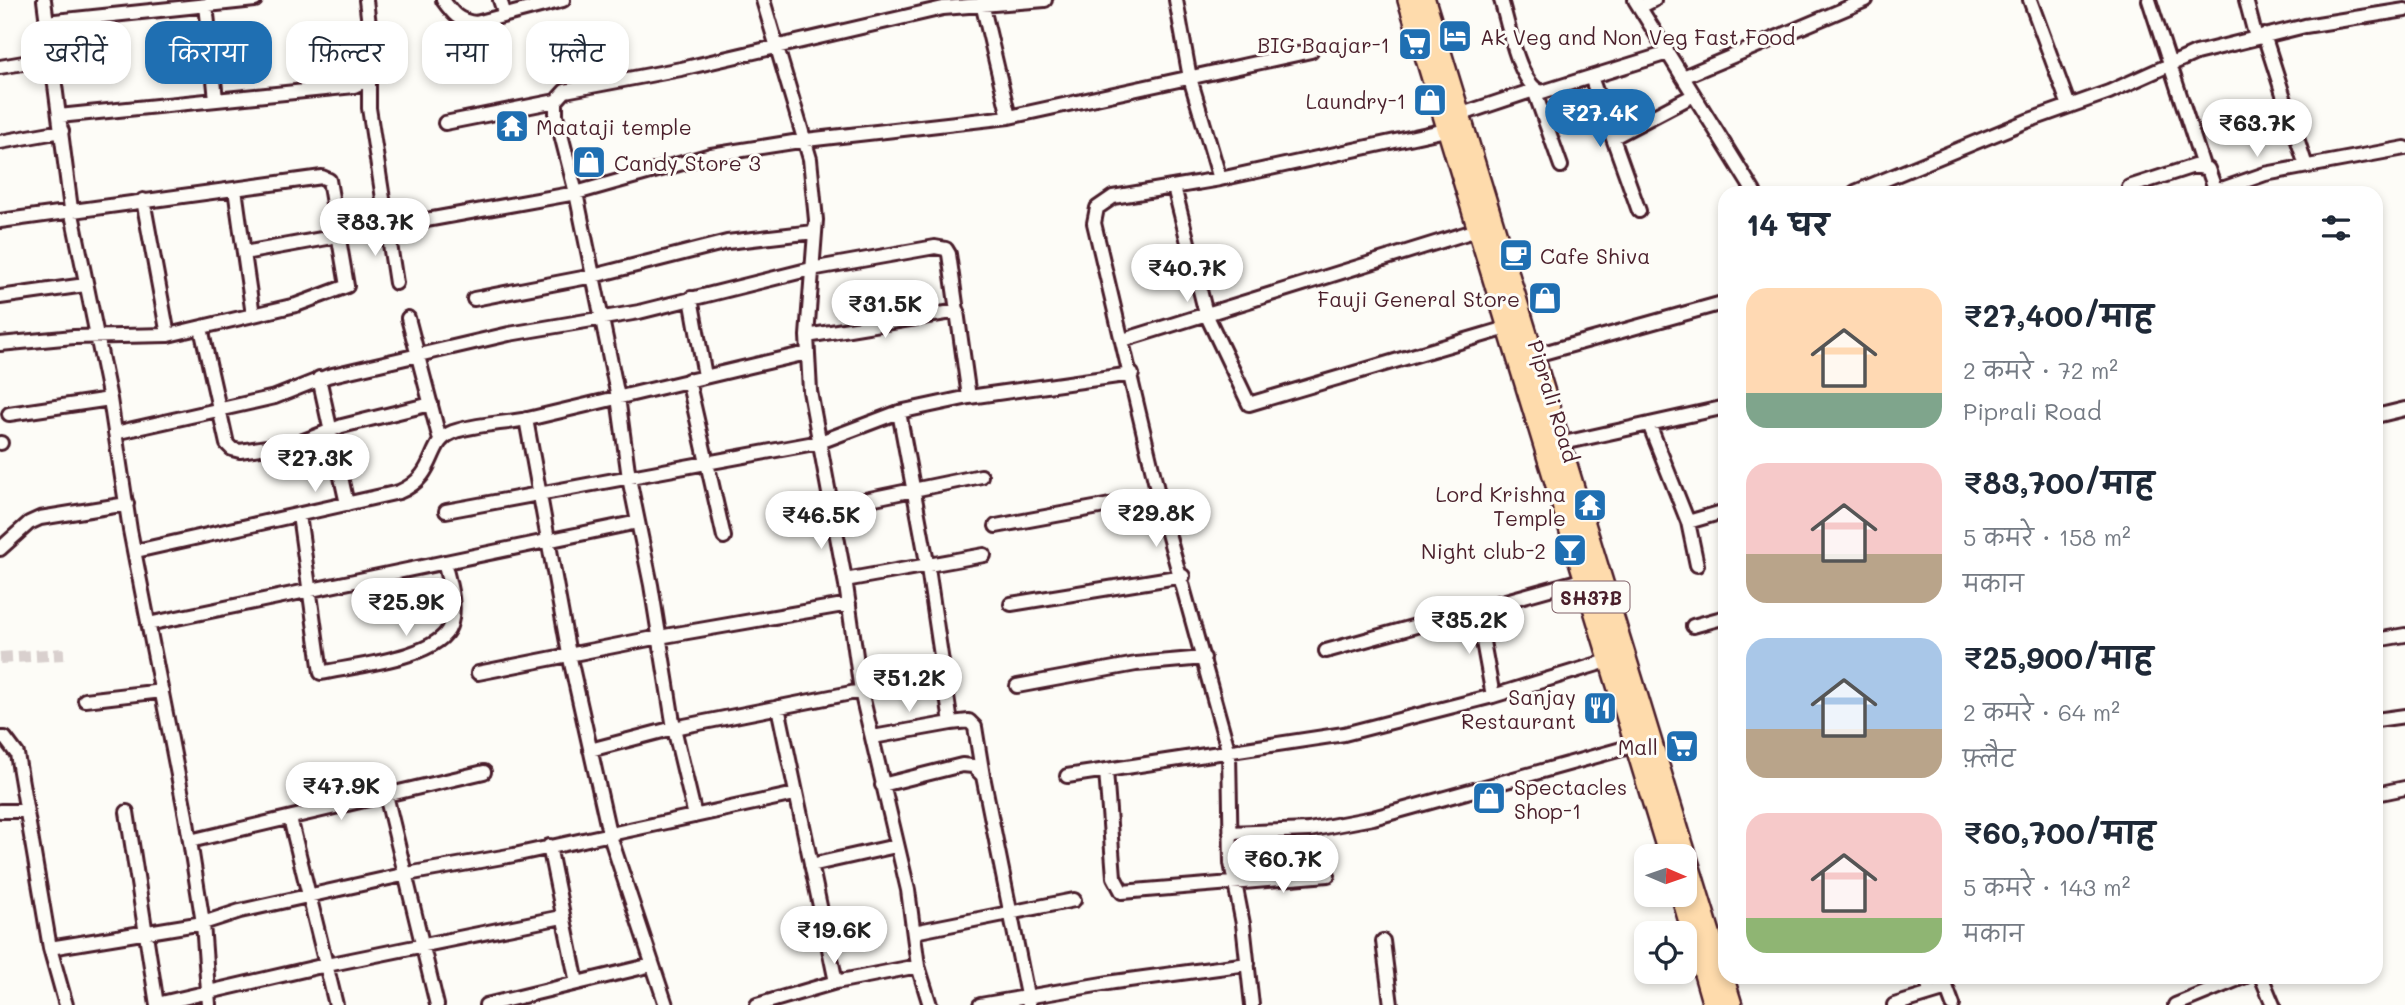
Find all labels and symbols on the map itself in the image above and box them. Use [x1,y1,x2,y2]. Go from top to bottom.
hotel icon: Ak Veg and Non Veg Fast Food [1436,17,1474,55]
place label: Ak Veg and Non Veg Fast Food [1480,23,1795,50]
supermarket icon: BIG Baajar-1 [1396,25,1434,63]
place label: BIG Baajar-1 [1257,31,1390,58]
shop icon: Laundry-1 [1411,81,1449,119]
place label: Laundry-1 [1306,87,1406,114]
pin: ₹27.4K [1543,90,1657,149]
pin: ₹63.7K [2200,100,2314,159]
temple icon: Maataji temple [493,107,531,145]
place label: Maataji temple [536,113,692,140]
shop icon: Candy Store 3 [570,143,608,181]
place label: Candy Store 3 [614,149,761,176]
pin: ₹83.7K [318,198,432,258]
cafe icon: Cafe Shiva [1497,236,1535,274]
place label: Cafe Shiva [1540,242,1650,269]
pin: ₹40.7K [1130,244,1244,304]
shop icon: Fauji General Store [1526,279,1564,317]
pin: ₹31.5K [828,280,942,340]
place label: Fauji General Store [1318,285,1520,312]
street label: Piprali Road [1523,337,1585,465]
pin: ₹27.3K [258,434,372,494]
place label: Lord Krishna Temple [1435,480,1566,531]
temple icon: Lord Krishna Temple [1571,486,1609,524]
pin: ₹29.8K [1099,490,1213,549]
pin: ₹46.5K [764,491,878,551]
bar icon: Night club-2 [1551,531,1589,569]
place label: Night club-2 [1421,537,1546,564]
pin: ₹25.9K [349,578,463,638]
road number: SH37B [1552,582,1630,612]
pin: ₹35.2K [1412,596,1526,656]
pin: ₹51.2K [852,654,966,714]
place label: Sanjay Restaurant [1461,683,1576,734]
restaurant icon: Sanjay Restaurant [1581,689,1619,727]
supermarket icon: Mall [1663,727,1701,765]
place label: Mall [1618,733,1658,760]
pin: ₹47.9K [284,762,398,822]
place label: Spectacles Shop-1 [1514,773,1627,824]
shop icon: Spectacles Shop-1 [1470,779,1508,817]
pin: ₹60.7K [1226,836,1340,895]
north arrow [1634,844,1698,906]
pin: ₹19.6K [777,906,891,966]

